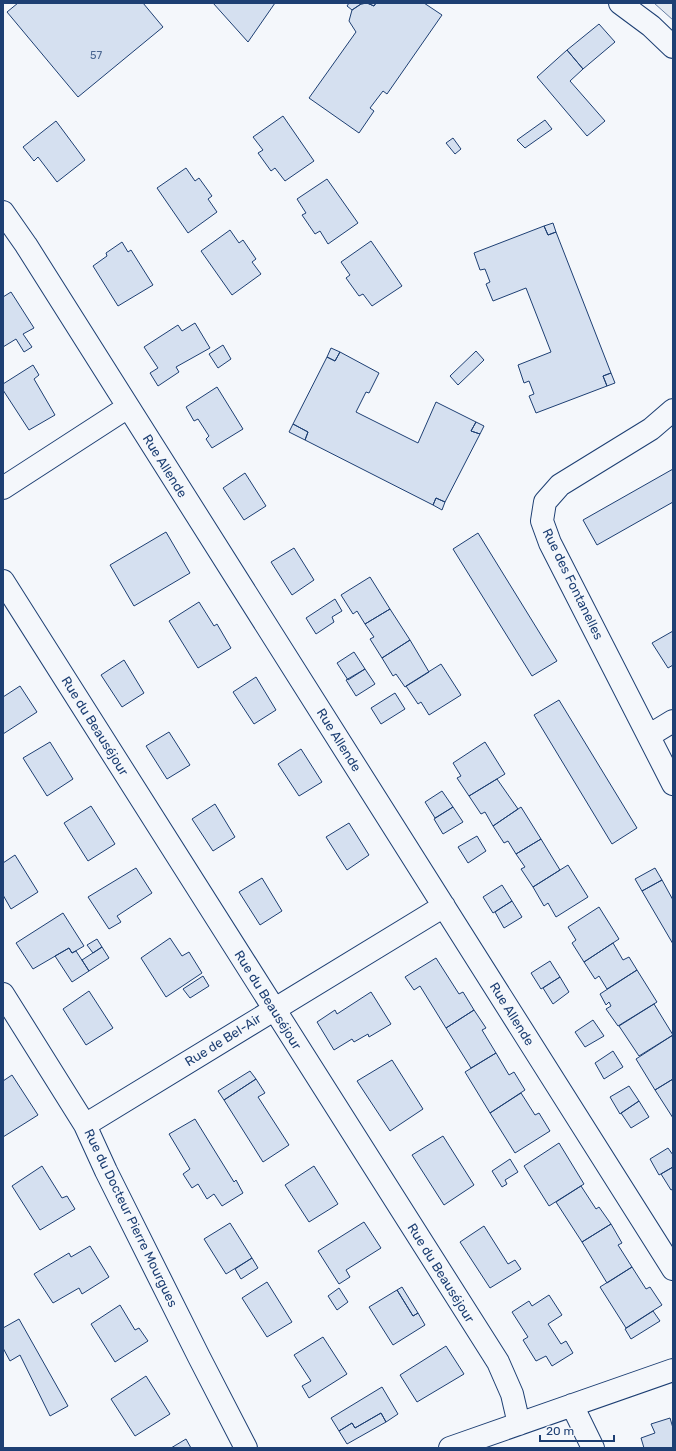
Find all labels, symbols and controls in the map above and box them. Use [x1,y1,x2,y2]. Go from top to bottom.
house number: 57 [90,49,102,62]
street label: Rue Allende [140,432,190,500]
street label: Rue des Fontanelles [540,526,607,642]
street label: Rue du Beauséjour [58,674,132,778]
street label: Rue Allende [314,706,364,774]
street label: Rue du Beauséjour [231,948,305,1052]
street label: Rue Allende [487,980,537,1048]
street label: Rue de Bel-Air [182,1011,264,1069]
street label: Rue du Docteur Pierre Mourgues [80,1127,181,1310]
street label: Rue du Beauséjour [404,1221,478,1325]
scale bar [540,1417,614,1443]
text: 20 m [546,1424,574,1438]

